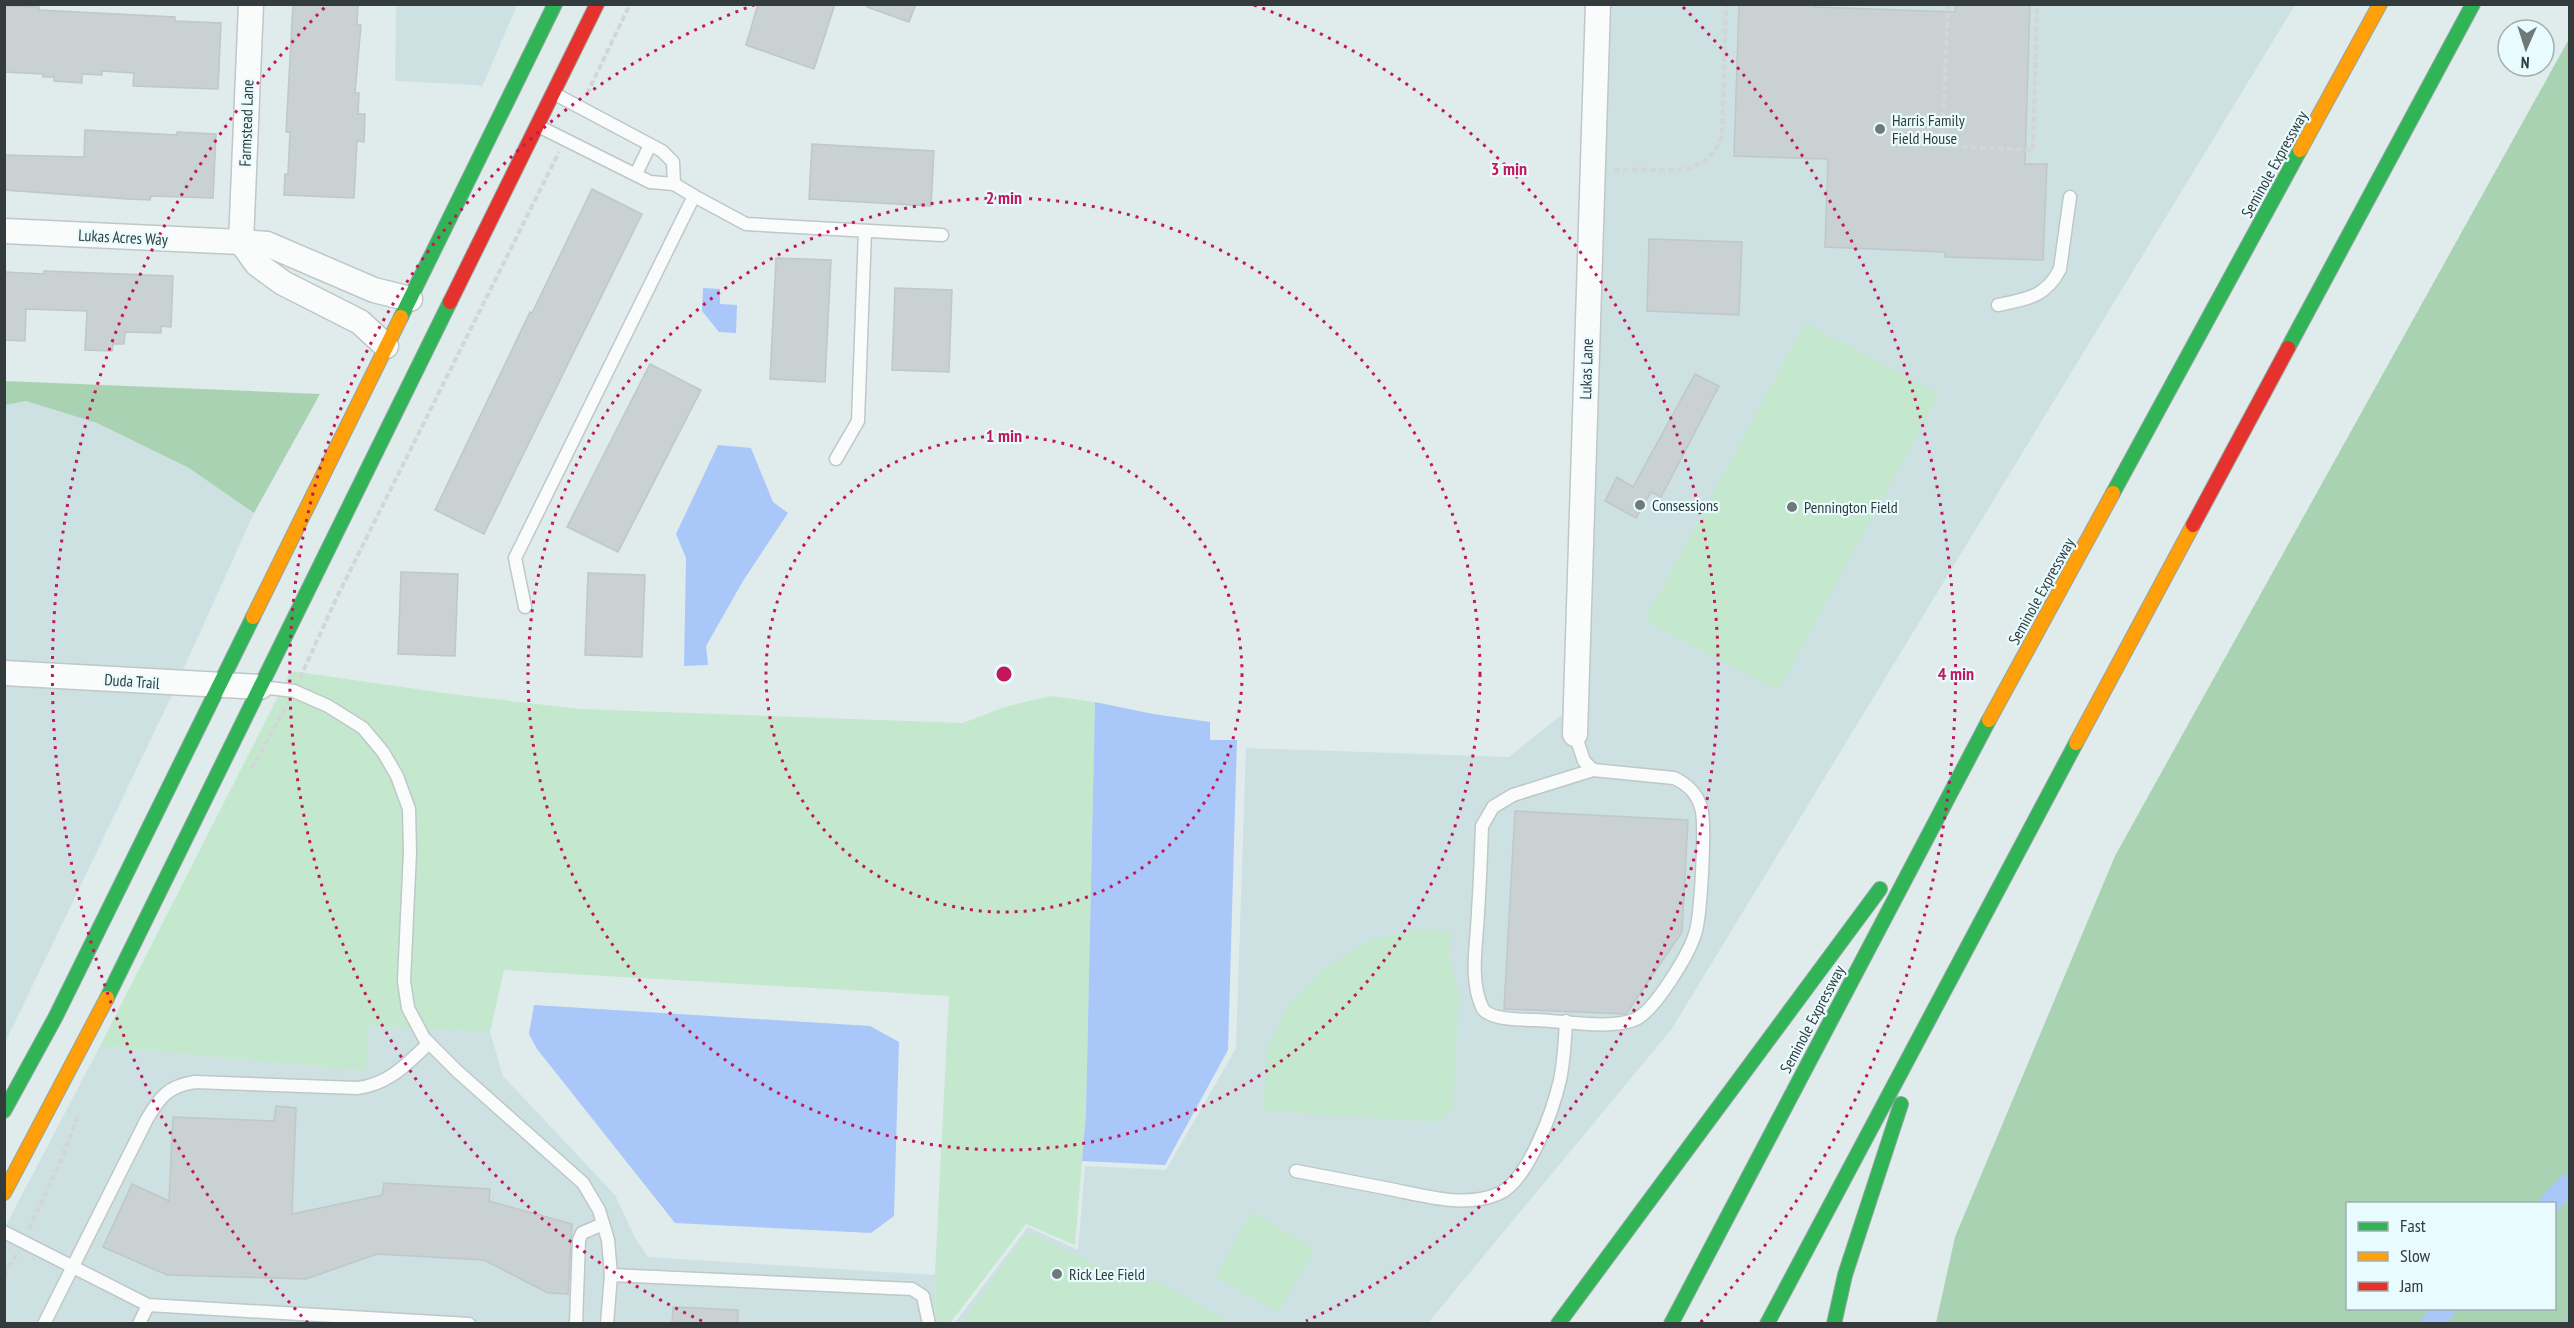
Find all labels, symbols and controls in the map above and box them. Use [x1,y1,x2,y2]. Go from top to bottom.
north arrow [2496,18,2556,78]
text: N [2520,53,2530,73]
street label: Farmstead Lane [234,79,258,167]
street label: Seminole Expressway [2236,107,2312,221]
place label: Harris Family Field House [1892,110,1965,148]
marker: Harris Family Field House [1873,122,1887,136]
text: 3 min [1491,157,1527,180]
text: 2 min [986,186,1022,209]
street label: Lukas Acres Way [78,225,168,249]
street label: Lukas Lane [1575,338,1597,400]
text: 1 min [986,424,1022,447]
place label: Consessions [1652,495,1718,515]
place label: Pennington Field [1804,497,1898,517]
marker: Consessions [1633,498,1647,512]
marker: Pennington Field [1785,500,1799,514]
street label: Seminole Expressway [2003,534,2079,648]
text: 4 min [1938,662,1974,685]
centre of rings [994,664,1014,684]
street label: Duda Trail [104,669,161,693]
street label: Seminole Expressway [1775,962,1849,1076]
legend [2346,1202,2556,1310]
text: Fast [2400,1214,2426,1237]
text: Slow [2400,1244,2431,1267]
place label: Rick Lee Field [1069,1264,1145,1284]
marker: Rick Lee Field [1050,1267,1064,1281]
text: Jam [2399,1274,2423,1297]

